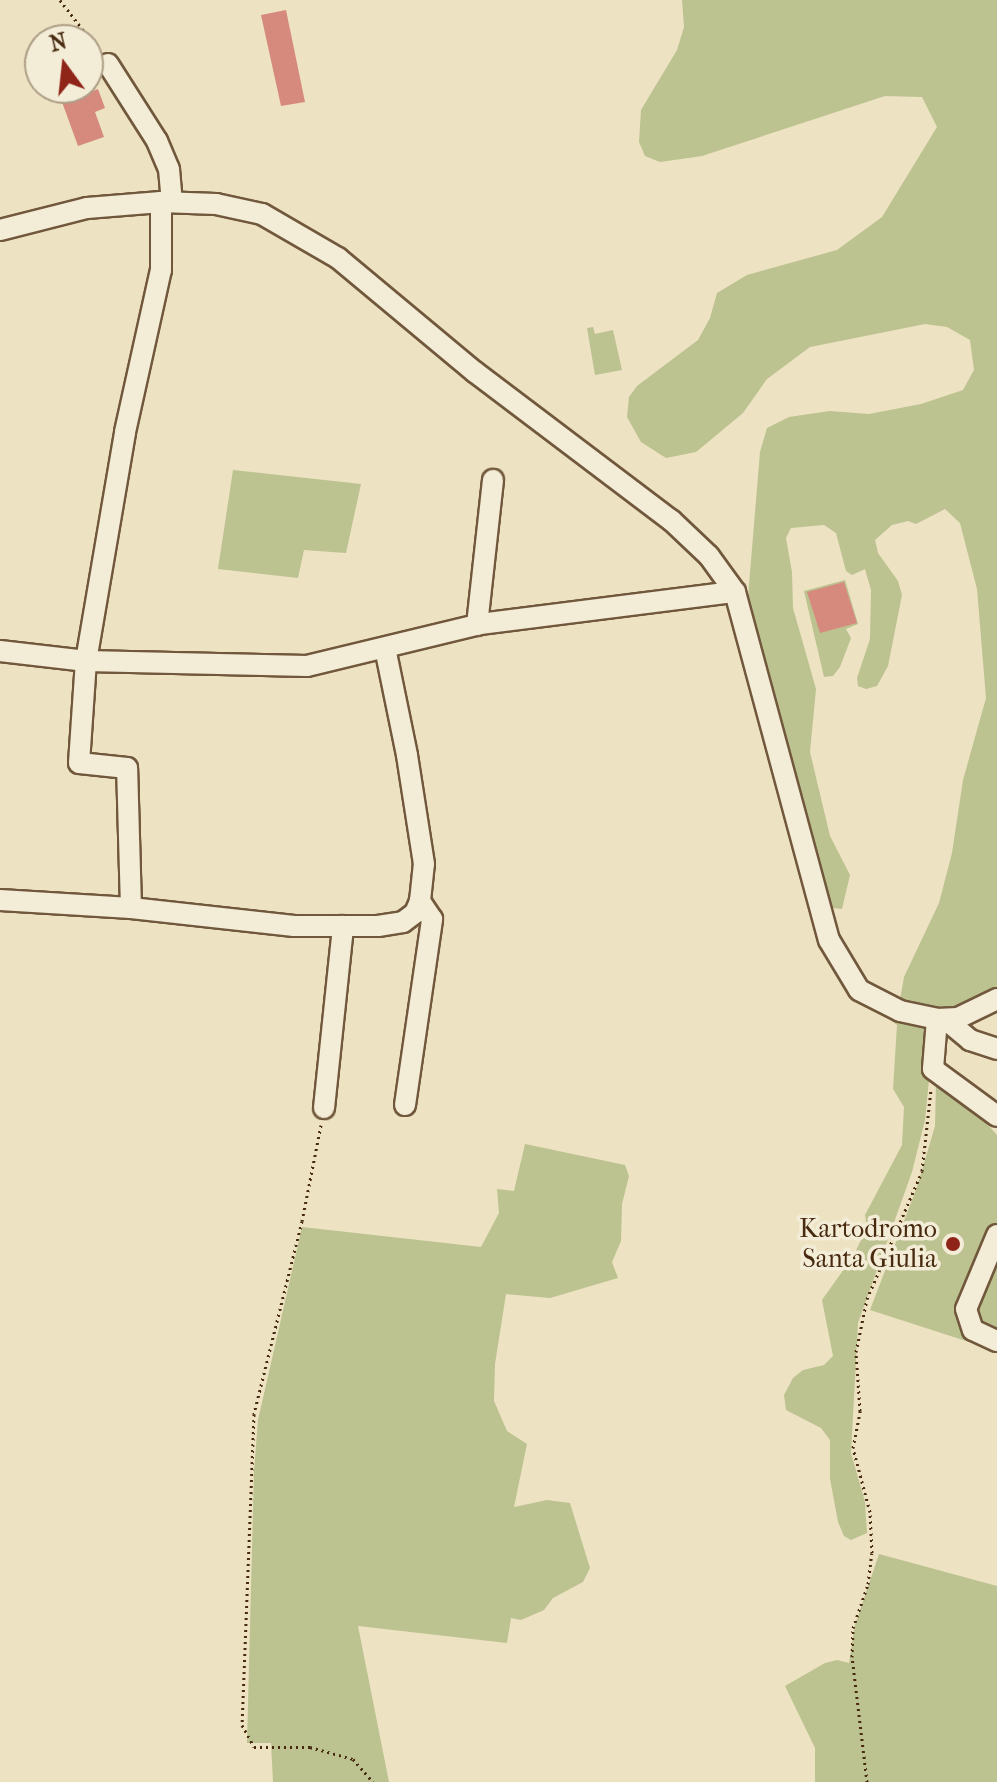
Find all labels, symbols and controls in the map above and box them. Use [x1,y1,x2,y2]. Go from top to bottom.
north arrow [24,24,104,104]
text: N [47,28,70,57]
place label: Kartodromo Santa Giulia [799,1213,937,1274]
marker: Kartodromo Santa Giulia [944,1235,962,1253]

